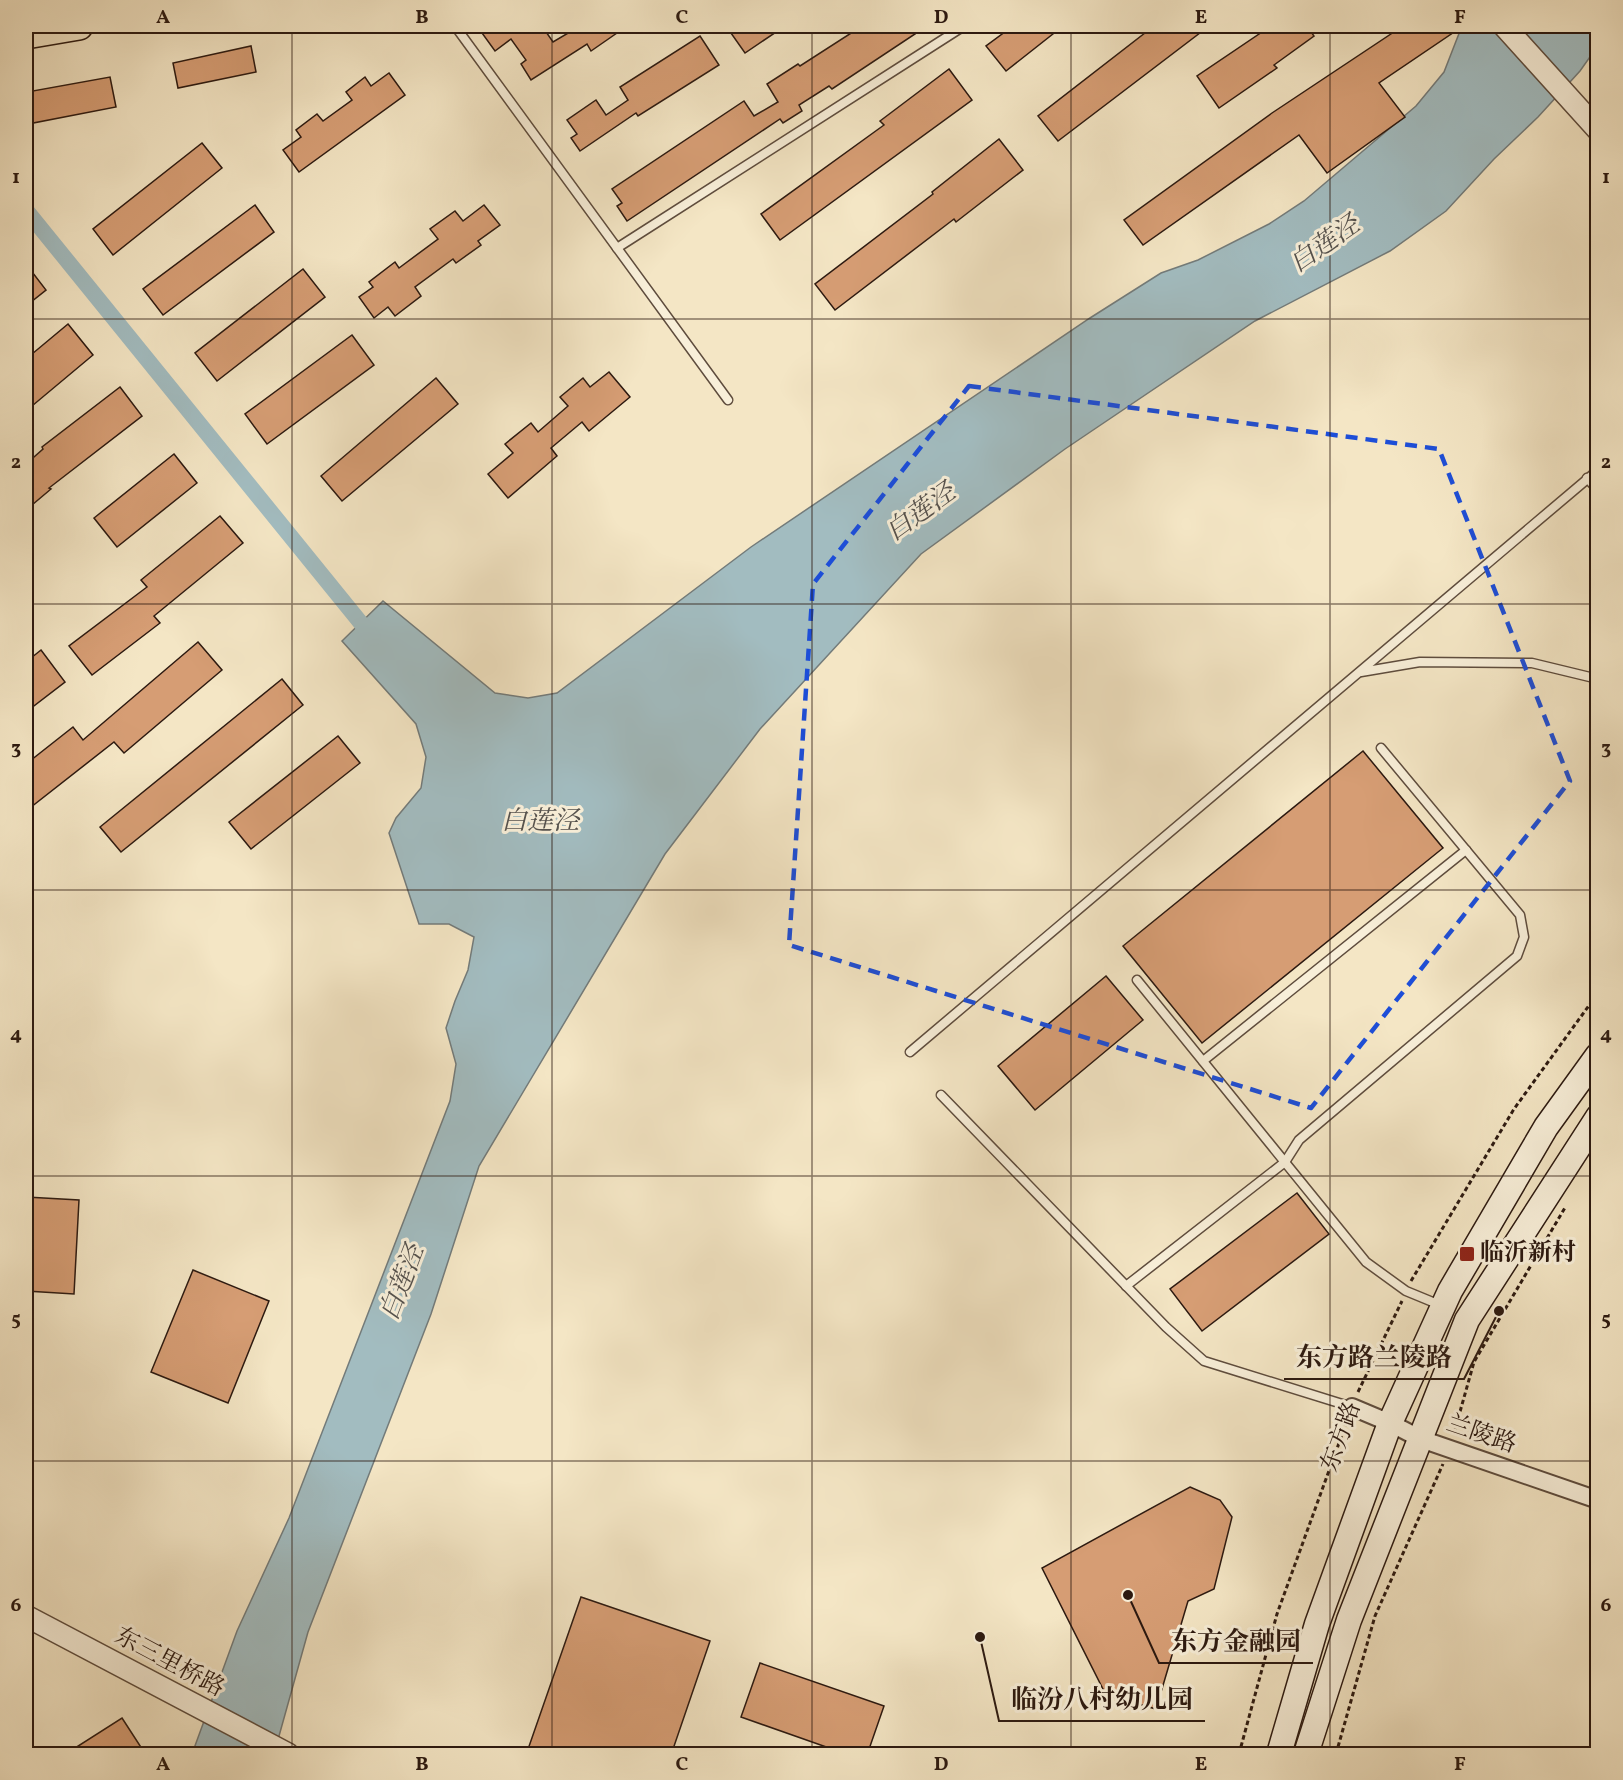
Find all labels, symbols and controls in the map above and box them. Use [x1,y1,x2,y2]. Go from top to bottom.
text: A [156,4,170,32]
text: B [415,4,429,32]
text: C [676,4,689,32]
text: D [934,4,948,32]
text: E [1195,4,1207,32]
text: F [1454,4,1466,32]
text: 1 [12,164,20,192]
text: 1 [1602,164,1610,192]
water label: 白莲泾 [1283,207,1369,282]
text: 2 [11,449,21,477]
text: 2 [1601,449,1611,477]
water label: 白莲泾 [879,474,965,550]
text: 3 [11,735,21,763]
text: 3 [1601,735,1611,763]
water label: 白莲泾 [501,804,581,840]
text: 4 [10,1021,22,1049]
text: 4 [1600,1021,1612,1049]
place label: 临沂新村 [1480,1237,1576,1271]
water label: 白莲泾 [372,1238,434,1326]
marker: 临沂新村 [1458,1245,1476,1263]
text: 5 [11,1306,21,1334]
text: 5 [1601,1306,1611,1334]
callout: 东方路兰陵路 [1284,1335,1464,1379]
text: 东方路兰陵路 [1296,1341,1452,1377]
street label: 东方路 [1314,1397,1370,1477]
street label: 兰陵路 [1441,1407,1521,1463]
text: 6 [11,1592,22,1620]
text: 6 [1601,1592,1612,1620]
callout: 东方金融园 [1159,1619,1313,1663]
street label: 东三里桥路 [108,1620,230,1706]
text: 东方金融园 [1171,1625,1301,1661]
callout: 临汾八村幼儿园 [999,1677,1205,1721]
text: 临汾八村幼儿园 [1011,1683,1193,1719]
text: A [156,1751,170,1779]
text: B [415,1751,429,1779]
text: C [676,1751,689,1779]
text: D [934,1751,948,1779]
text: E [1195,1751,1207,1779]
text: F [1454,1751,1466,1779]

